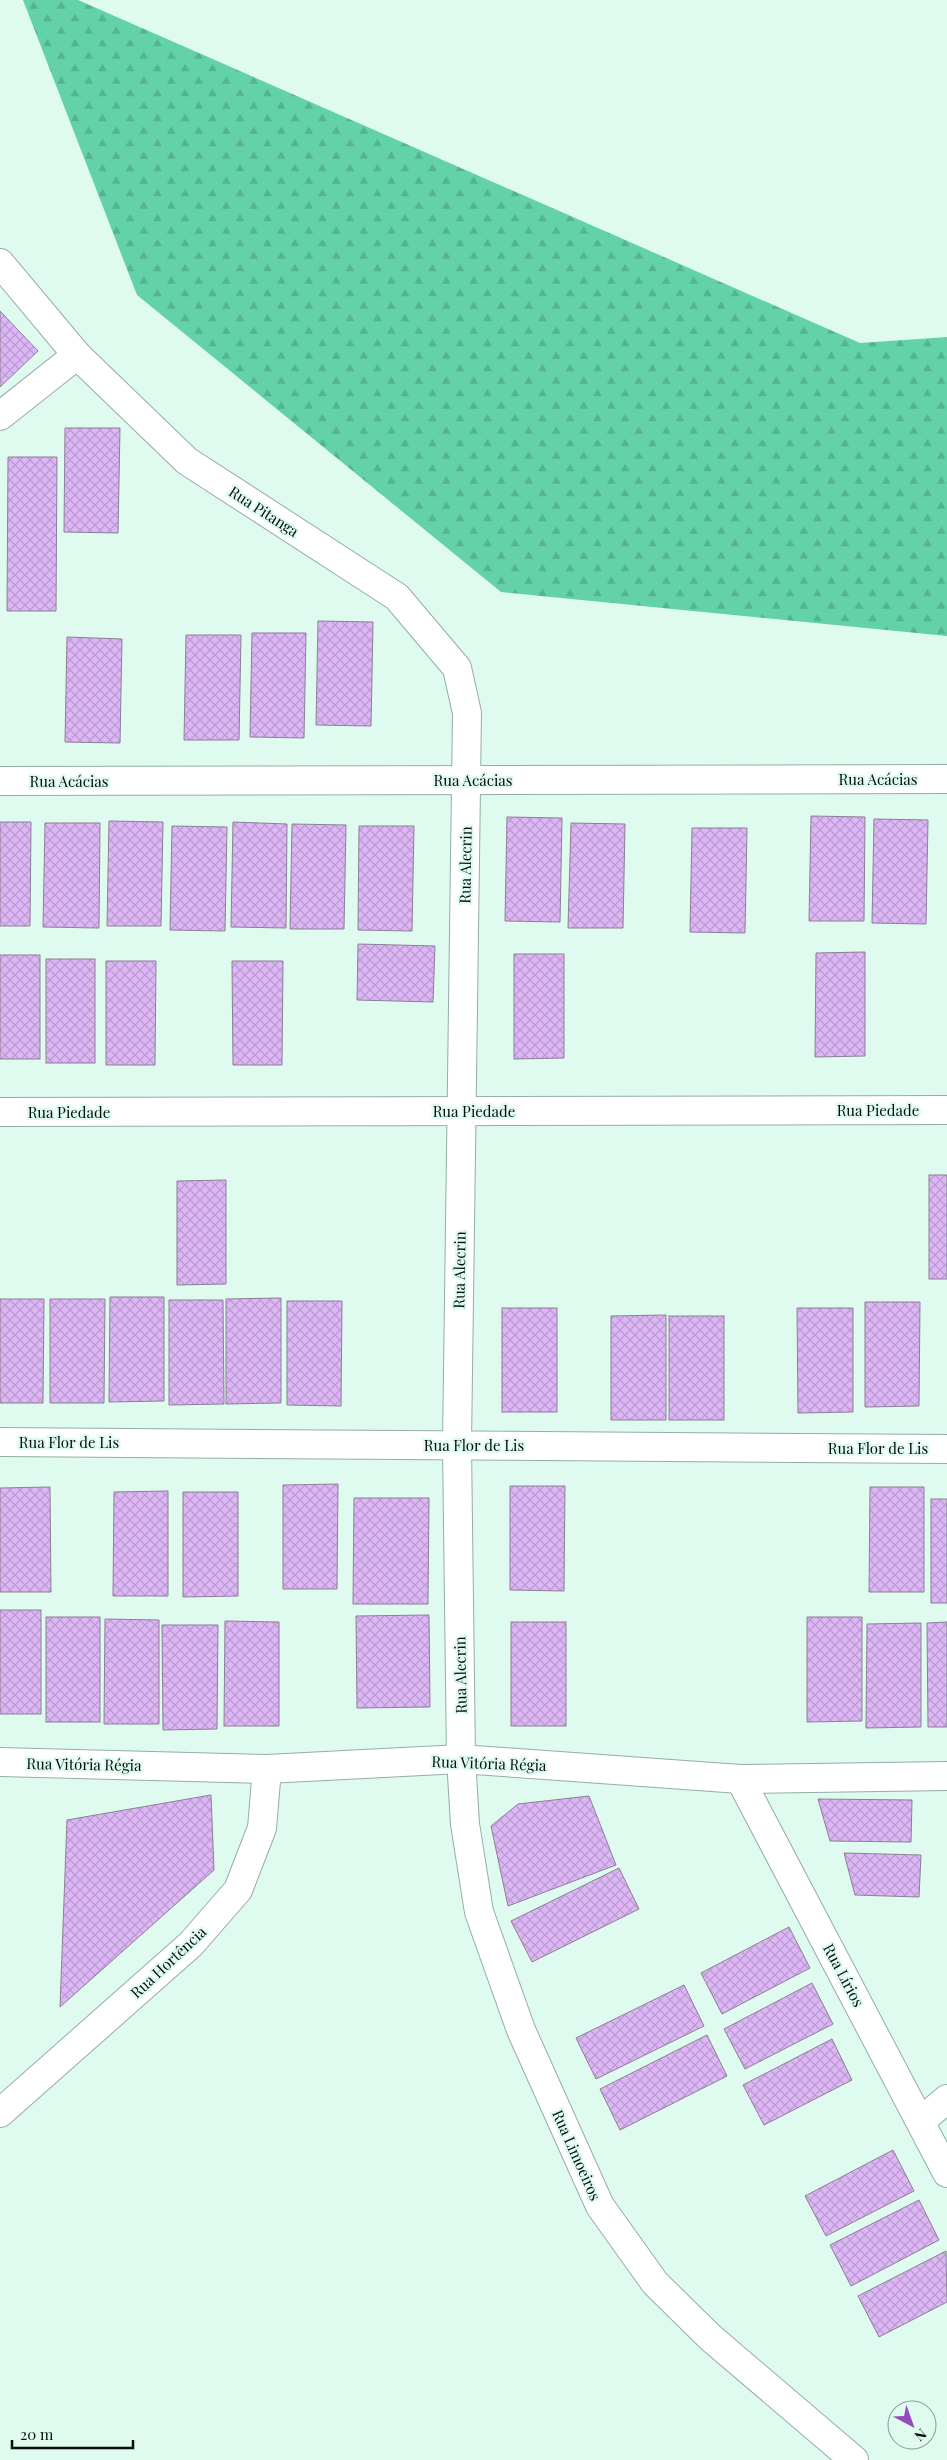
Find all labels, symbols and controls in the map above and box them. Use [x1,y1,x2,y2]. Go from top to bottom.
street label: Rua Pitanga [225,481,303,541]
street label: Rua Acácias [838,769,918,789]
street label: Rua Acácias [433,770,513,790]
street label: Rua Acácias [29,771,109,791]
street label: Rua Alecrin [454,826,476,904]
street label: Rua Piedade [837,1100,919,1120]
street label: Rua Piedade [433,1101,515,1121]
street label: Rua Piedade [28,1102,110,1122]
street label: Rua Alecrin [448,1231,470,1309]
street label: Rua Flor de Lis [19,1432,119,1452]
street label: Rua Flor de Lis [424,1435,524,1455]
street label: Rua Flor de Lis [828,1438,928,1458]
street label: Rua Alecrin [449,1636,471,1714]
street label: Rua Vitória Régia [431,1751,547,1775]
street label: Rua Vitória Régia [26,1753,142,1775]
street label: Rua Hortência [126,1921,210,2002]
street label: Rua Lírios [819,1940,869,2010]
street label: Rua Limoeiros [548,2106,606,2204]
north arrow [887,2400,937,2450]
scale bar [12,2418,134,2450]
text: 20 m [20,2424,54,2444]
text: N [911,2425,931,2446]

